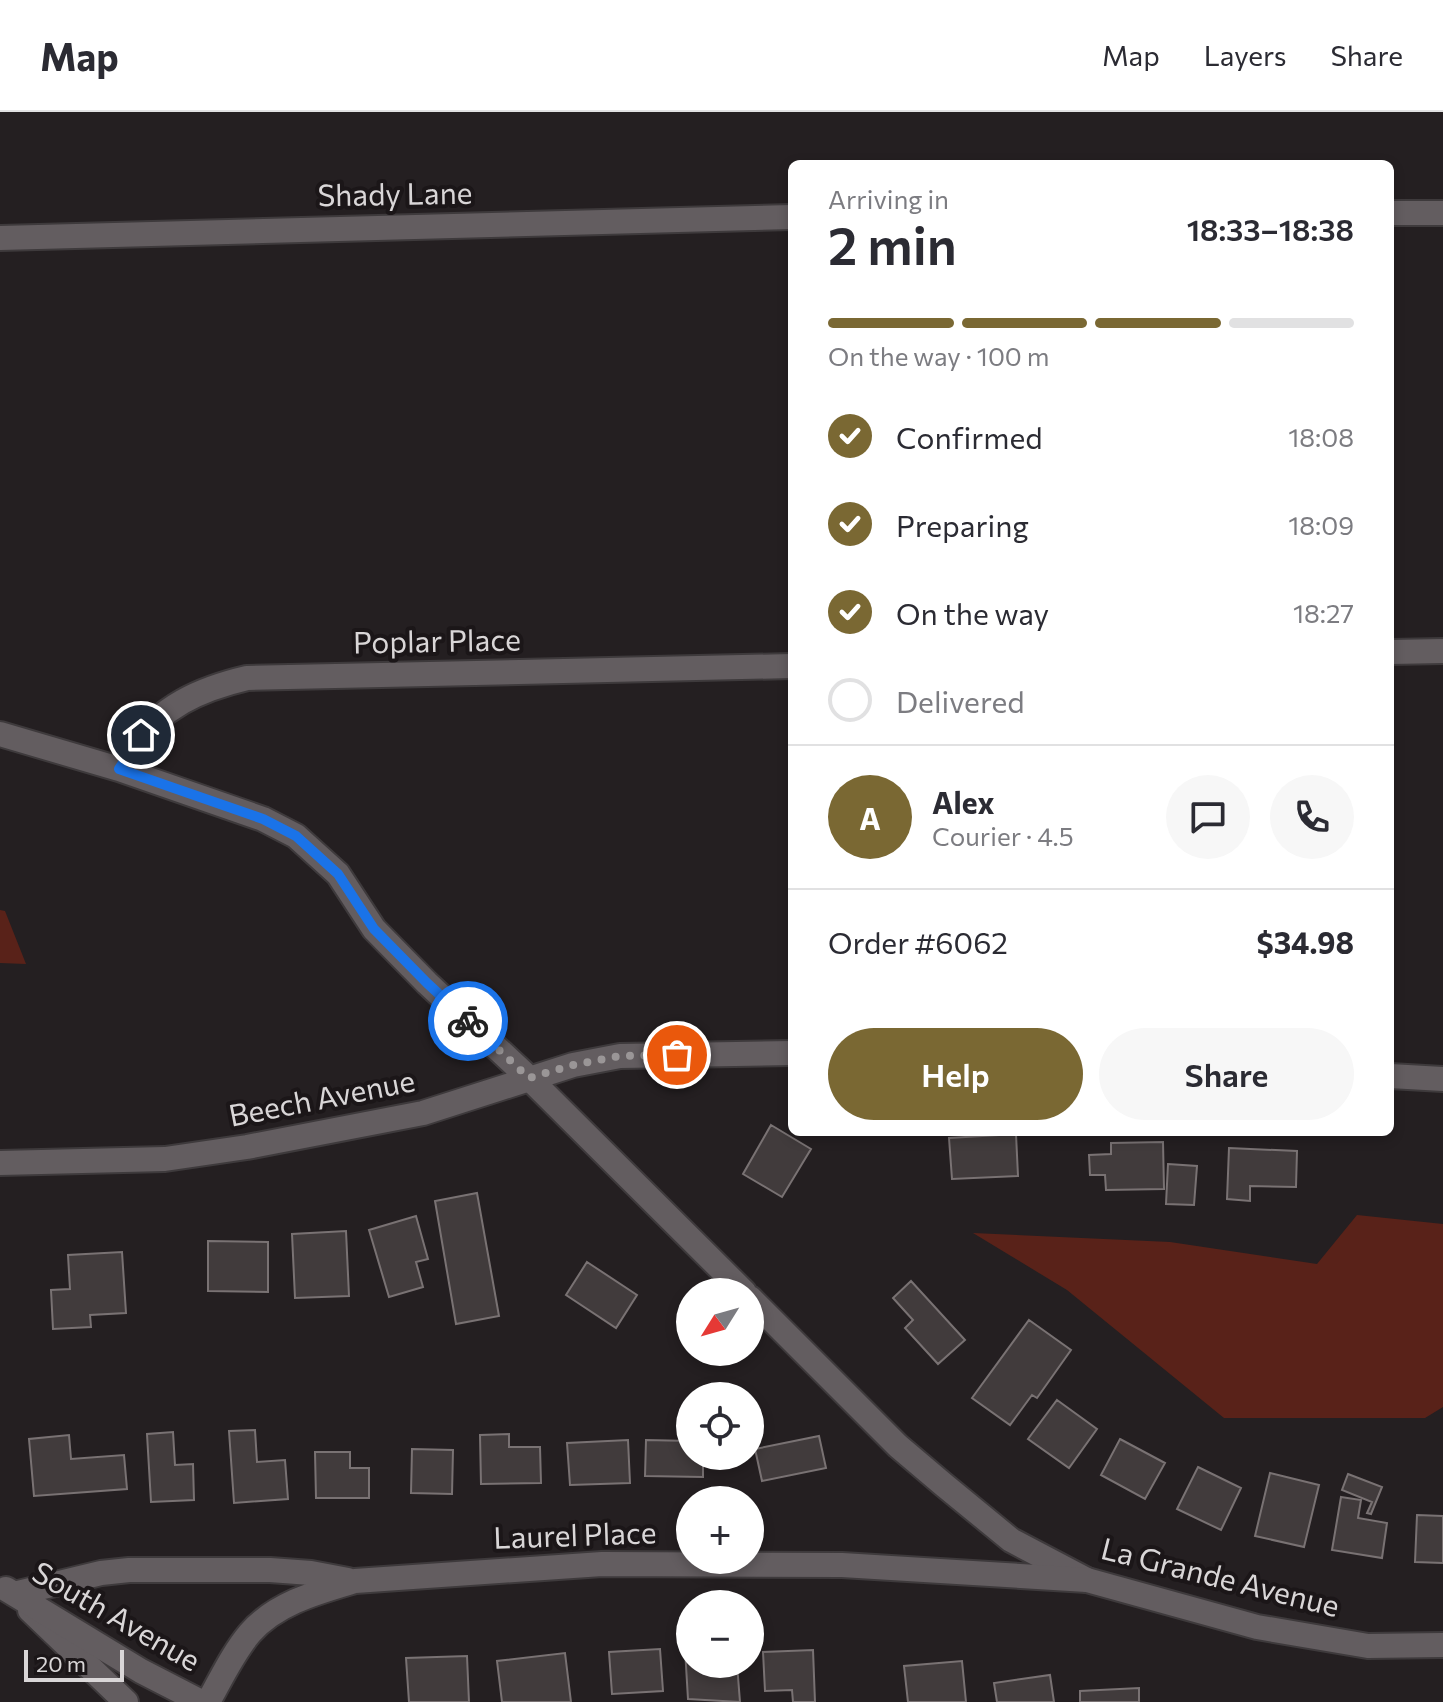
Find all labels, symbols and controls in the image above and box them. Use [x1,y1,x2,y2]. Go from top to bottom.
text: Map [40,32,119,79]
text: Map [1102,38,1160,72]
text: Layers [1204,38,1286,72]
text: Share [1330,38,1403,72]
street label: Shady Lane [317,173,473,212]
text: Arriving in [828,183,949,214]
text: 18:33–18:38 [1187,210,1354,247]
text: 2 min [828,212,957,276]
text: On the way · 100 m [828,340,1050,371]
icon: check [828,414,872,458]
text: Confirmed [896,418,1043,455]
text: 18:08 [1288,421,1354,452]
icon: check [828,502,872,546]
text: Preparing [896,506,1029,543]
text: 18:09 [1288,509,1354,540]
icon: check [828,590,872,634]
text: On the way [896,594,1049,631]
text: 18:27 [1293,597,1354,628]
street label: Poplar Place [353,620,521,659]
text: Delivered [896,682,1025,719]
pin [107,701,175,769]
icon: home [119,713,163,757]
button: chat [1166,775,1250,859]
button: phone [1270,775,1354,859]
text: Alex [932,783,995,820]
text: A [859,799,881,836]
text: Courier · 4.5 [932,820,1074,851]
text: Order #6062 [828,923,1008,960]
text: $34.98 [1256,923,1354,960]
courier [428,981,508,1061]
icon: bike [446,999,490,1043]
pin [643,1021,711,1089]
button: Help [828,1028,1083,1120]
button: Share [1099,1028,1354,1120]
icon: bag [655,1033,699,1077]
street label: Beech Avenue [225,1060,418,1133]
north arrow [676,1278,764,1366]
map controls [676,1278,764,1678]
button: locate [676,1382,764,1470]
button: + [676,1486,764,1574]
street label: Laurel Place [493,1512,657,1555]
street label: La Grande Avenue [1098,1528,1343,1623]
street label: South Avenue [27,1552,208,1678]
button: − [676,1590,764,1678]
scale bar [24,1646,124,1682]
text: 20 m [36,1650,86,1677]

